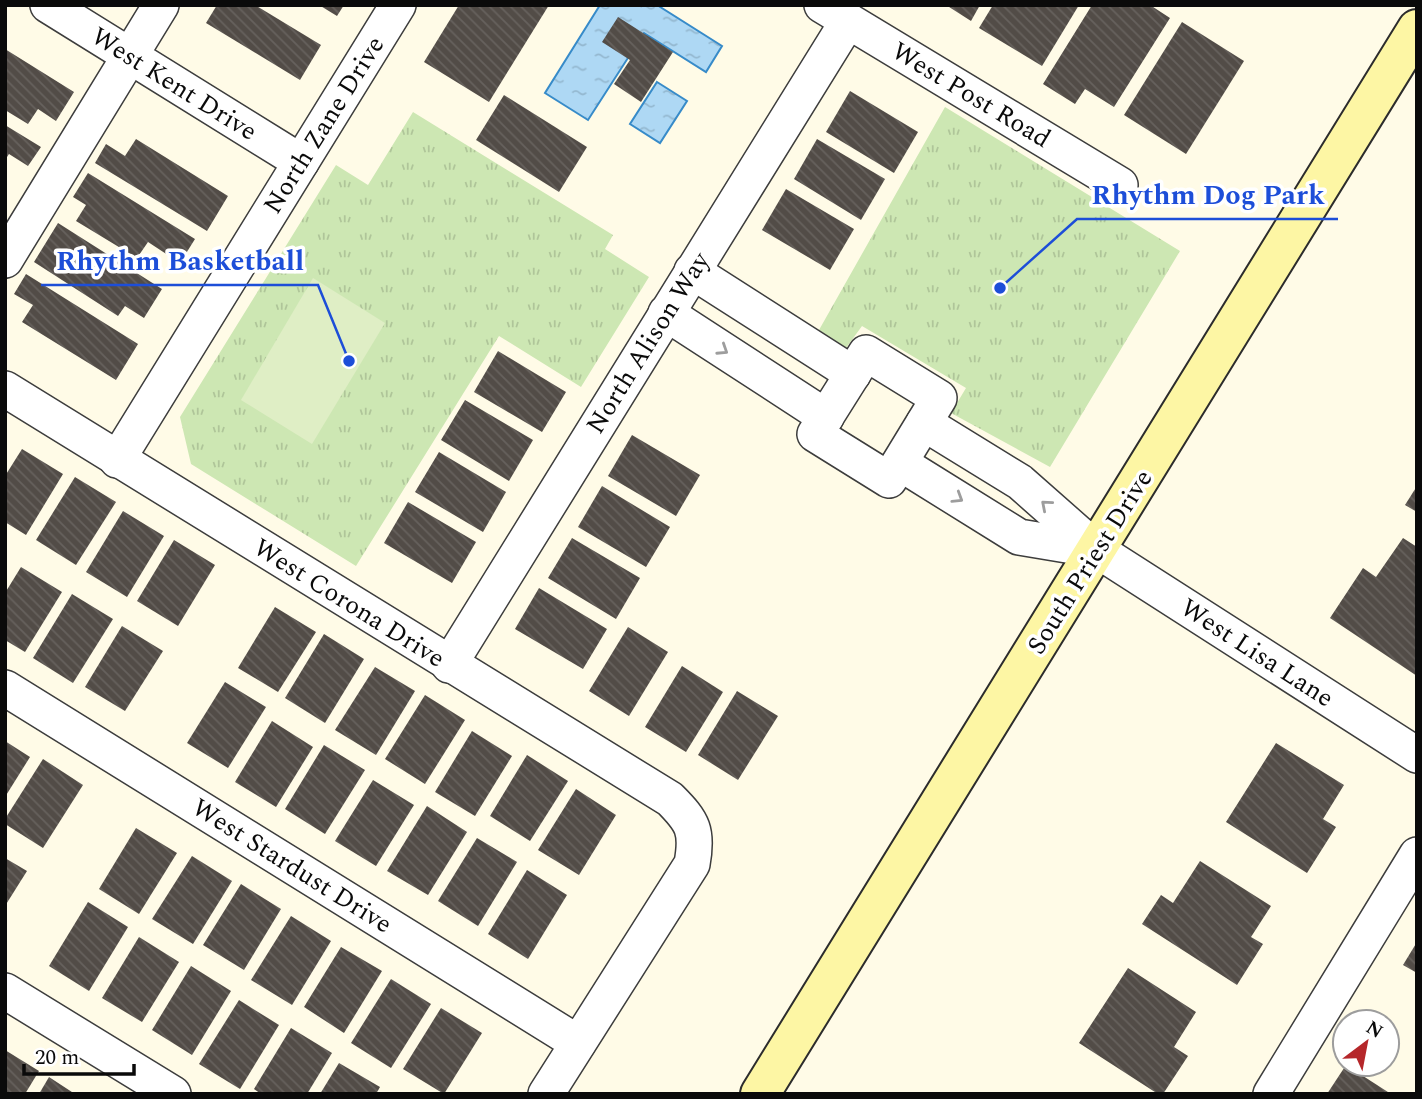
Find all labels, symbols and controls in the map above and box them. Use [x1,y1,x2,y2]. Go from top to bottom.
street label: West Kent Drive [83,17,265,151]
street label: North Zane Drive [253,28,395,222]
street label: West Post Road [884,32,1058,158]
callout: Rhythm Dog Park [1077,170,1338,219]
text: Rhythm Dog Park [1091,174,1325,217]
callout: Rhythm Basketball [41,236,318,285]
text: Rhythm Basketball [56,240,304,283]
street label: North Alison Way [576,243,721,442]
one-way arrow [716,342,729,355]
street label: South Priest Drive [1017,462,1163,662]
one-way arrow [950,490,963,503]
one-way arrow [1041,500,1054,513]
street label: West Corona Drive [245,528,453,678]
street label: West Lisa Lane [1172,588,1342,718]
street label: West Stardust Drive [184,788,400,944]
north arrow [1331,1008,1401,1078]
text: N [1360,1013,1388,1046]
scale bar [24,1032,135,1076]
text: 20 m [35,1042,79,1074]

